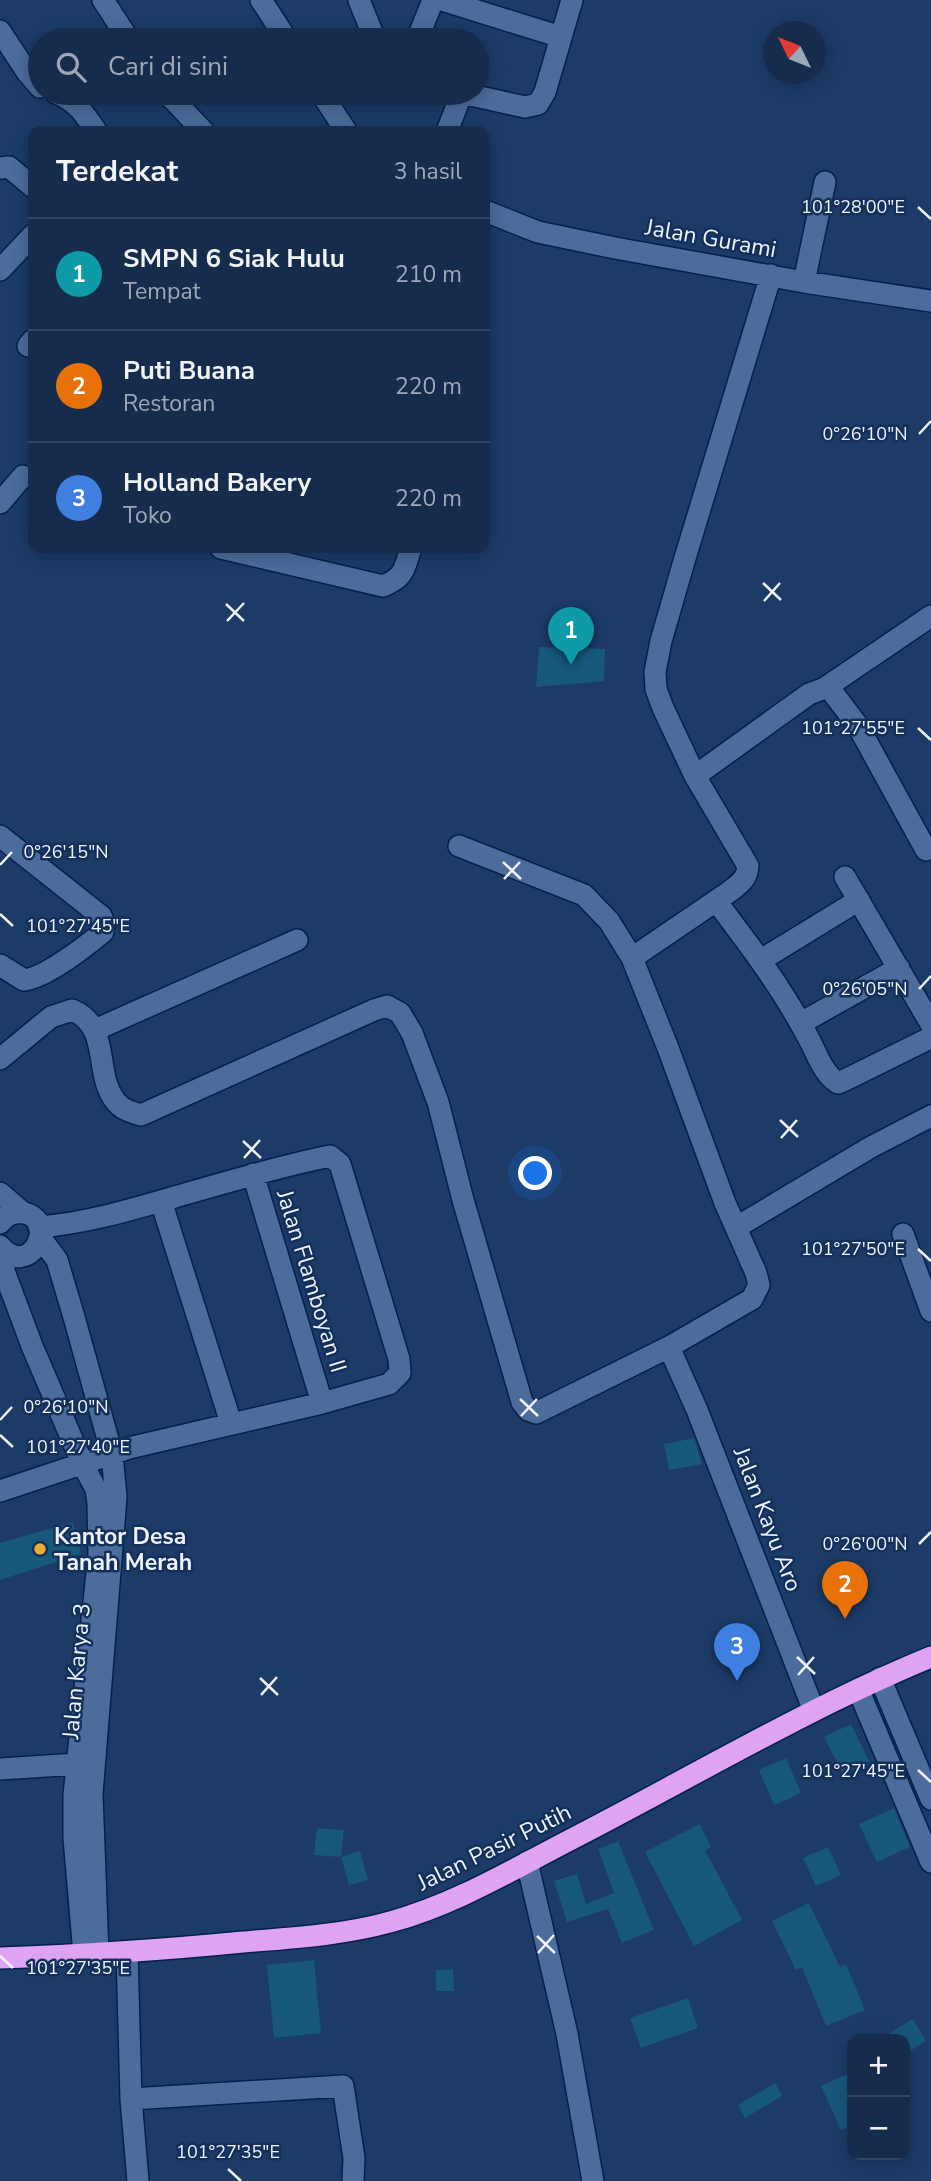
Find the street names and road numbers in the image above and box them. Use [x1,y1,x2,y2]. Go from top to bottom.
street label: Jalan Gurami [642,212,779,265]
street label: Jalan Flamboyan II [269,1185,354,1376]
street label: Jalan Kayu Aro [725,1442,809,1596]
street label: Jalan Karya 3 [55,1602,98,1741]
street label: Jalan Pasir Putih [411,1797,577,1899]

